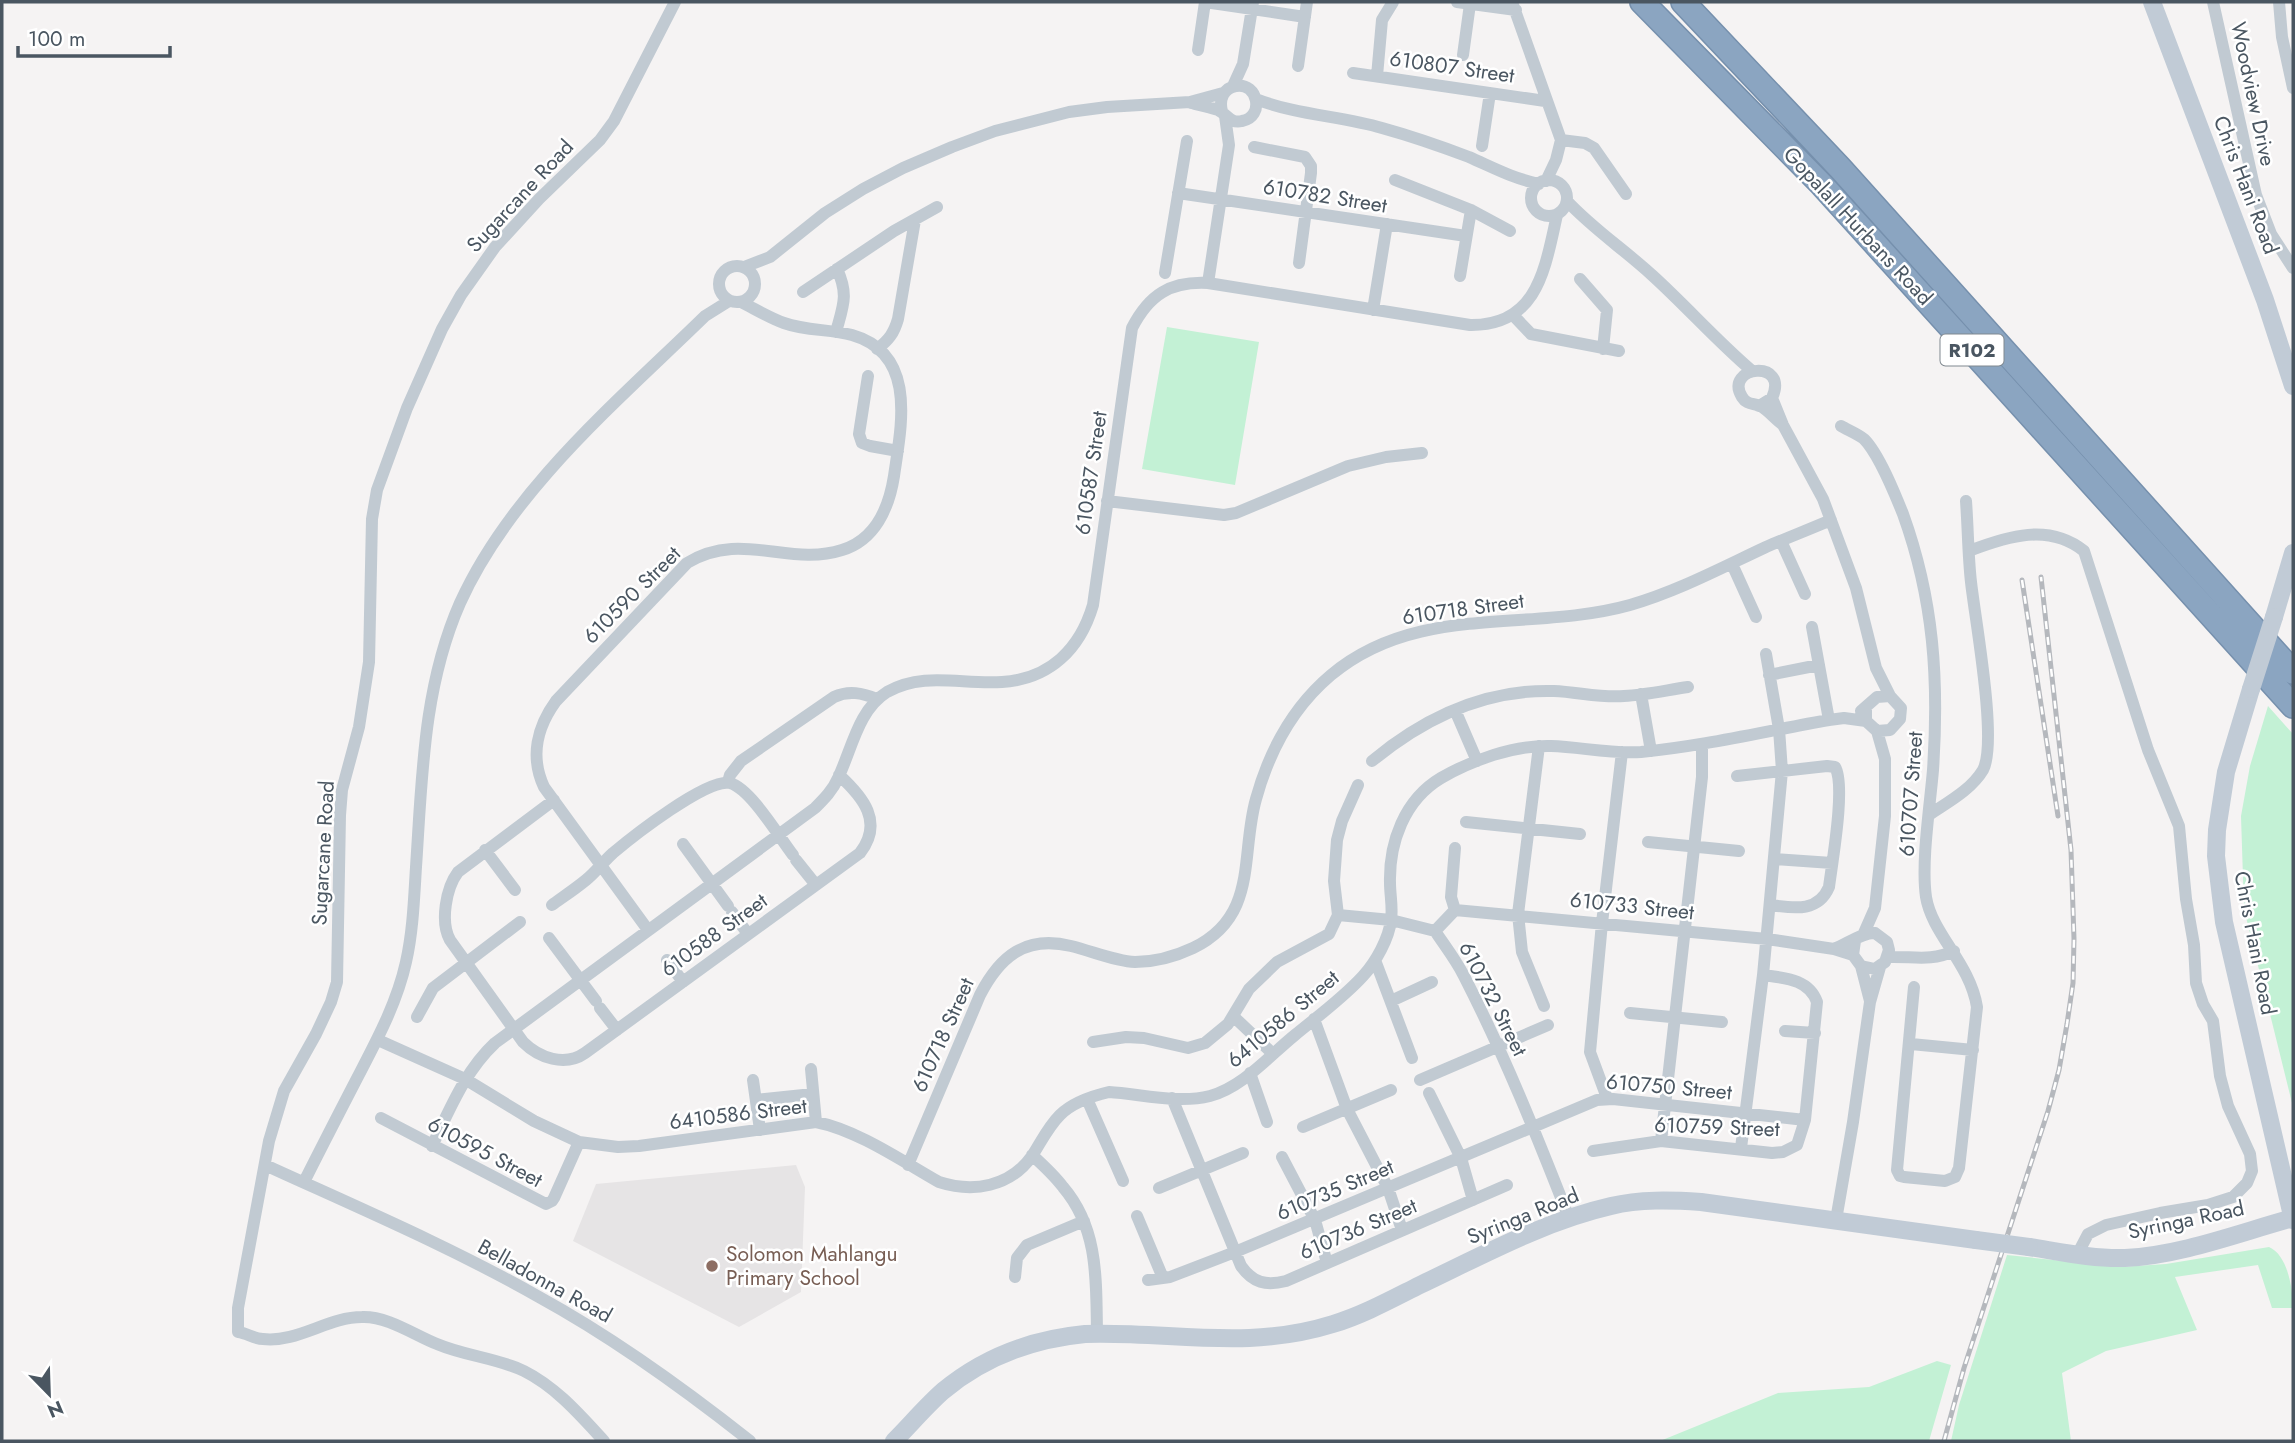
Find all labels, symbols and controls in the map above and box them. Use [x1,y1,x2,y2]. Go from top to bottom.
scale bar [18,14,170,58]
street label: Woodview Drive [2223,19,2283,169]
text: 100 m [28,24,85,54]
street label: 610807 Street [1388,43,1516,91]
street label: Chris Hani Road [2206,111,2286,259]
street label: Sugarcane Road [460,133,580,259]
street label: Gopalall Hurbans Road [1776,140,1940,312]
street label: 610782 Street [1261,171,1389,221]
road number: R102 [1940,334,2004,366]
street label: 610587 Street [1067,409,1115,537]
street label: 610590 Street [576,539,688,651]
street label: 610718 Street [1400,586,1526,632]
street label: 610707 Street [1892,731,1930,857]
street label: Sugarcane Road [304,780,342,926]
street label: Chris Hani Road [2226,868,2284,1018]
street label: 610733 Street [1569,885,1695,927]
street label: 610588 Street [654,886,774,984]
street label: 610732 Street [1451,937,1535,1061]
street label: 6410586 Street [1220,963,1346,1075]
street label: 610718 Street [904,973,982,1097]
street label: 610750 Street [1605,1067,1733,1107]
street label: 6410586 Street [668,1091,808,1137]
street label: 610595 Street [422,1109,548,1195]
street label: 610759 Street [1654,1110,1780,1144]
street label: 610735 Street [1272,1152,1398,1228]
street label: Syringa Road [1463,1180,1583,1252]
street label: 610736 Street [1295,1191,1421,1267]
street label: Syringa Road [2125,1193,2247,1247]
street label: Belladonna Road [472,1232,618,1330]
place label: Solomon Mahlangu Primary School [726,1239,898,1293]
marker: Solomon Mahlangu Primary School [704,1258,720,1274]
north arrow [14,1359,84,1429]
text: N [43,1394,68,1425]

